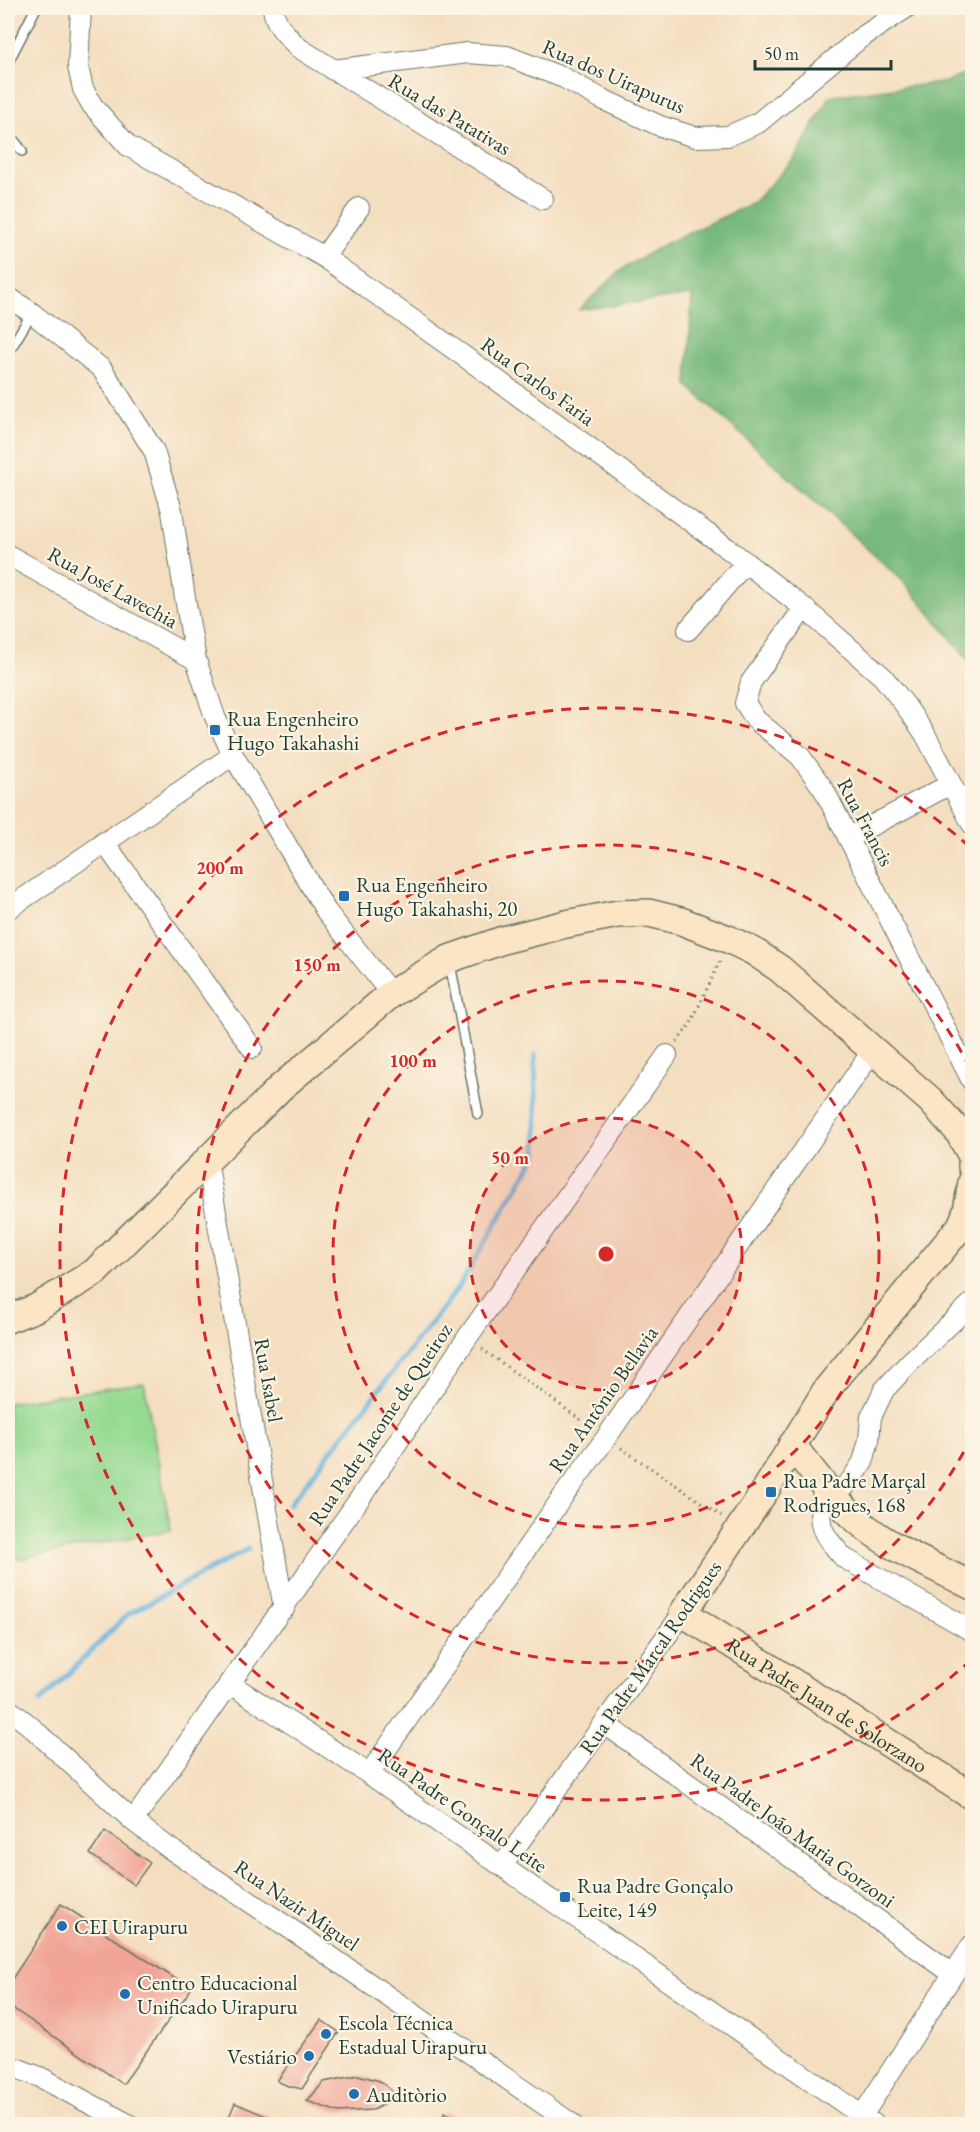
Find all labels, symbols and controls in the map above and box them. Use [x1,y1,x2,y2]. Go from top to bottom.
street label: Rua dos Uirapurus [538,32,690,120]
scale bar [755,33,892,71]
text: 50 m [764,42,799,65]
street label: Rua das Patativas [384,67,516,161]
street label: Rua Carlos Faria [476,331,601,432]
street label: Rua José Lavechia [43,540,184,634]
place label: Rua Engenheiro Hugo Takahashi [227,705,359,756]
marker: Rua Engenheiro Hugo Takahashi [208,723,222,737]
street label: Rua Francis [831,773,901,871]
text: 200 m [196,856,244,879]
place label: Rua Engenheiro Hugo Takahashi, 20 [356,871,517,922]
marker: Rua Engenheiro Hugo Takahashi, 20 [337,889,351,903]
text: 150 m [293,953,341,976]
text: 100 m [389,1049,437,1072]
text: 50 m [491,1146,529,1169]
centre of rings [596,1244,616,1264]
street label: Rua Padre Jacome de Queiroz [302,1317,459,1531]
street label: Rua Antônio Bellavia [542,1320,664,1478]
street label: Rua Isabel [248,1336,290,1424]
place label: Rua Padre Marçal Rodrigues, 168 [783,1467,926,1518]
marker: Rua Padre Marçal Rodrigues, 168 [764,1485,778,1499]
street label: Rua Padre Marcal Rodrigues [573,1555,727,1759]
street label: Rua Padre Juan de Solorzano [722,1631,933,1778]
street label: Rua Padre Gonçalo Leite [373,1741,553,1879]
street label: Rua Padre João Maria Gorzoni [685,1747,901,1913]
street label: Rua Nazir Miguel [229,1853,365,1957]
place label: Rua Padre Gonçalo Leite, 149 [577,1872,733,1923]
marker: Rua Padre Gonçalo Leite, 149 [558,1890,572,1904]
place label: CEI Uirapuru [74,1913,188,1940]
marker: CEI Uirapuru [55,1919,69,1933]
place label: Centro Educacional Unificado Uirapuru [137,1969,298,2020]
marker: Centro Educacional Unificado Uirapuru [118,1987,132,2001]
place label: Escola Técnica Estadual Uirapuru [338,2009,487,2060]
marker: Escola Técnica Estadual Uirapuru [319,2027,333,2041]
place label: Vestiário [227,2043,297,2070]
marker: Vestiário [302,2049,316,2063]
place label: Auditòrio [365,2081,447,2108]
marker: Auditòrio [347,2087,361,2101]

